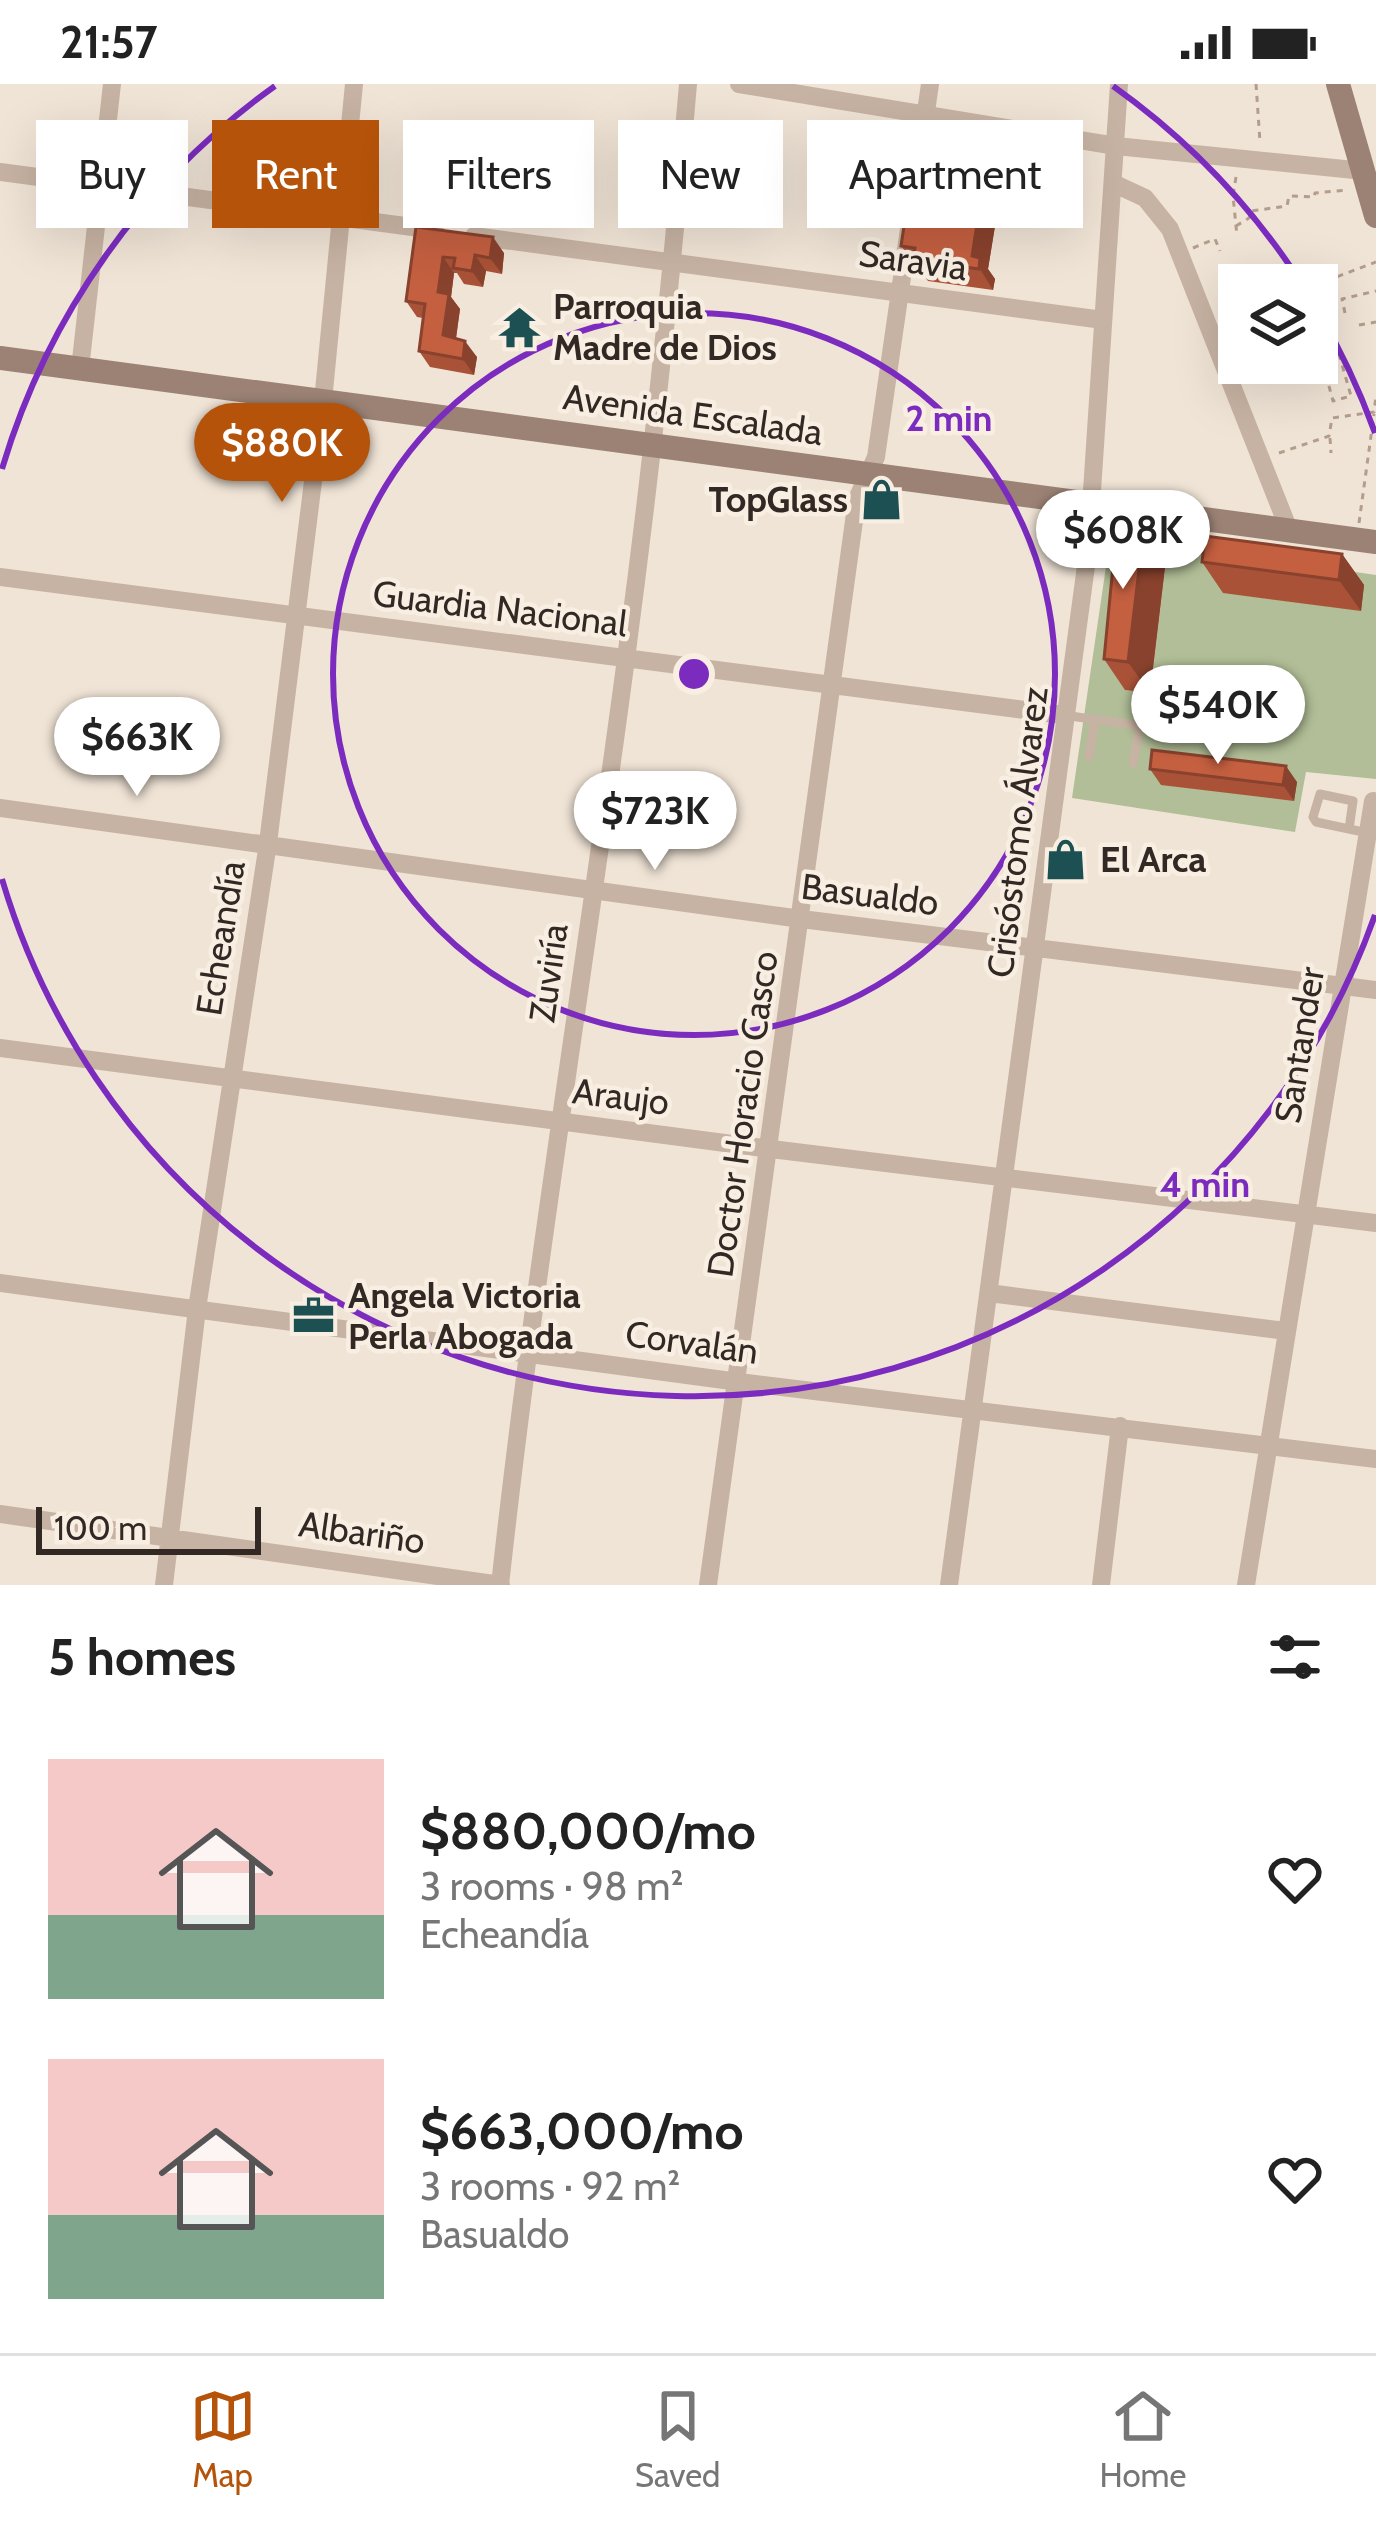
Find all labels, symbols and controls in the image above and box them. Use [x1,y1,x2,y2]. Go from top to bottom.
text: 21:57 [60,15,158,69]
chip: Buy [36,120,188,228]
chip: Rent [212,120,379,228]
chip: Filters [403,120,594,228]
chip: New [618,120,783,228]
chip: Apartment [807,120,1083,228]
street label: Saravia [856,231,970,289]
map controls [1218,264,1338,384]
button: layers [1218,264,1338,384]
place label: Parroquia Madre de Dios [553,284,777,369]
temple icon: Parroquia Madre de Dios [496,304,542,350]
street label: Avenida Escalada [561,374,825,454]
text: 2 min [906,396,992,440]
pin: $880K [198,403,366,505]
text: $880K [221,418,343,466]
shop icon: TopGlass [859,476,905,522]
place label: TopGlass [708,477,848,521]
pin: $608K [1039,490,1207,592]
text: $608K [1063,505,1183,553]
street label: Guardia Nacional [370,571,630,645]
centre of rings [673,653,715,695]
pin: $540K [1134,665,1302,767]
text: $540K [1158,680,1278,728]
street label: Crisóstomo Álvarez [977,684,1057,980]
pin: $663K [53,697,221,799]
text: $663K [81,712,193,760]
pin: $723K [571,771,739,873]
text: $723K [601,786,709,834]
shop icon: El Arca [1043,836,1089,882]
place label: El Arca [1100,837,1206,881]
street label: Echeandía [186,858,254,1018]
street label: Basualdo [799,864,941,924]
street label: Zuviría [519,921,577,1025]
street label: Doctor Horacio Casco [697,948,787,1280]
street label: Santander [1265,963,1333,1126]
street label: Araujo [570,1068,672,1124]
text: 4 min [1160,1162,1250,1206]
place label: Angela Victoria Perla Abogada [348,1273,581,1358]
office icon: Angela Victoria Perla Abogada [291,1293,337,1339]
street label: Corvalán [623,1311,761,1373]
scale bar [36,1501,261,1554]
street label: Albariño [296,1501,428,1563]
text: 100 m [54,1508,147,1548]
icon: filters [1262,1624,1328,1690]
text: 5 homes [48,1626,236,1688]
text: $880,000/mo [420,1800,756,1862]
icon: home [144,1807,288,1951]
icon: heart [1262,1846,1328,1912]
text: 3 rooms · 98 m² [420,1862,683,1910]
text: Echeandía [420,1910,589,1958]
text: $663,000/mo [420,2100,744,2162]
icon: home [144,2107,288,2251]
icon: heart [1262,2146,1328,2212]
text: 3 rooms · 92 m² [420,2162,680,2210]
text: Basualdo [420,2210,569,2258]
tab: Map [190,2383,256,2495]
tab: Saved [635,2383,720,2495]
tab: Home [1100,2383,1186,2495]

